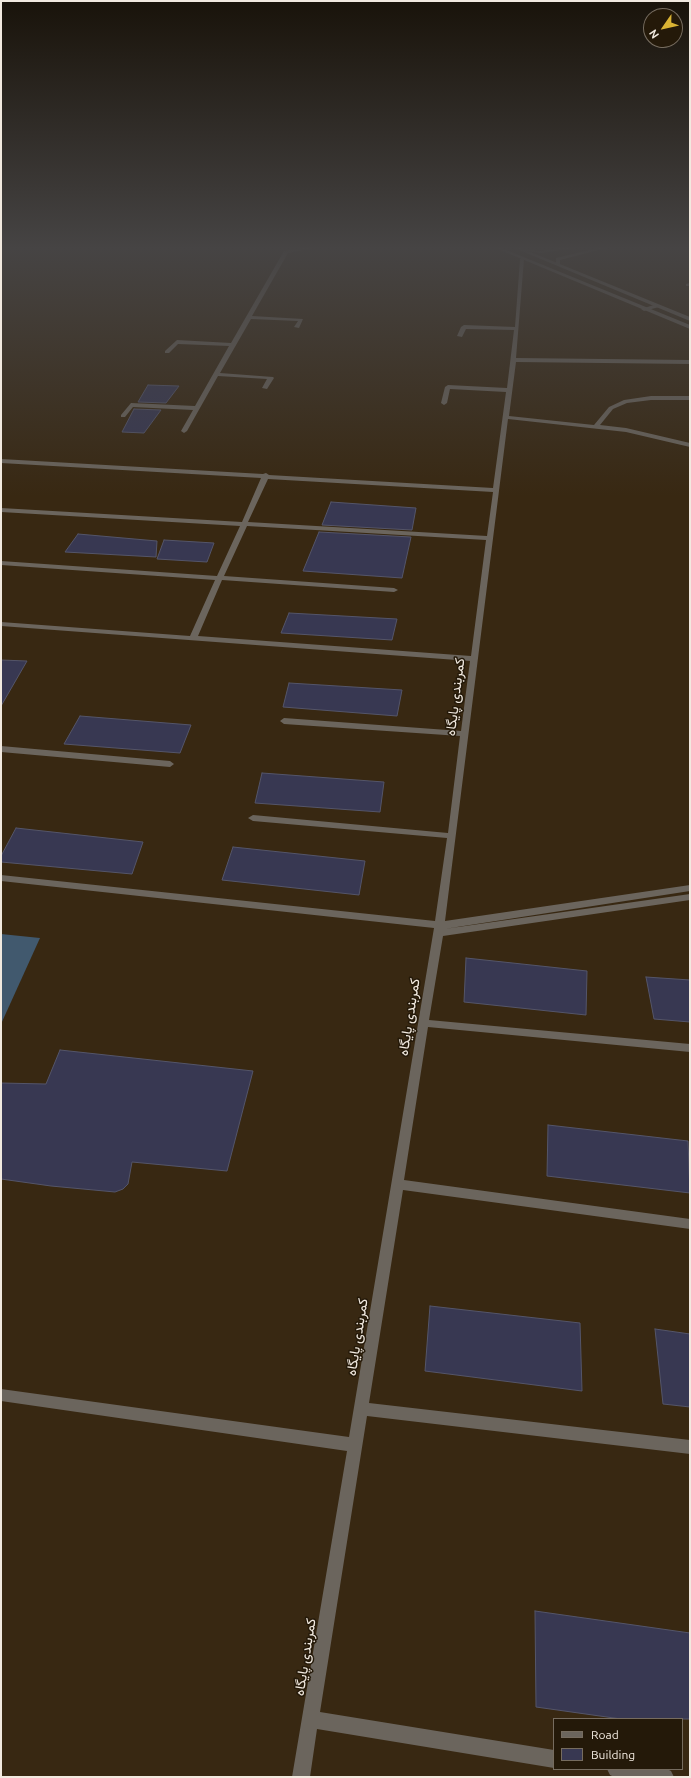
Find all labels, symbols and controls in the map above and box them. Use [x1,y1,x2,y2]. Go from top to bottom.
north arrow [643,8,683,48]
text: N [647,27,661,41]
street label: کمربندی پایگاه [442,657,468,737]
street label: کمربندی پایگاه [395,977,423,1057]
street label: کمربندی پایگاه [343,1297,371,1377]
street label: کمربندی پایگاه [291,1617,319,1697]
legend [553,1718,683,1770]
text: Road [591,1728,619,1741]
text: Building [591,1748,635,1761]

